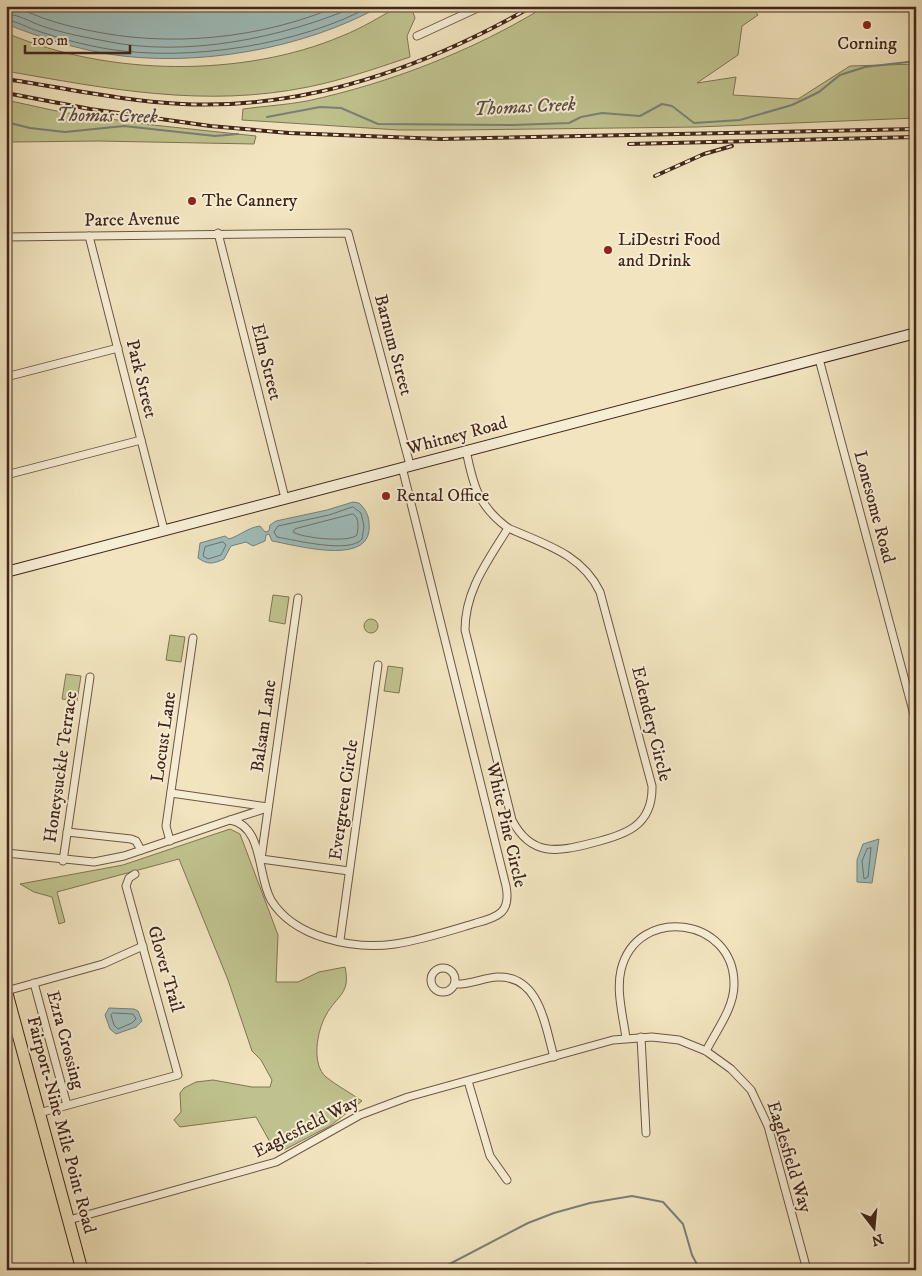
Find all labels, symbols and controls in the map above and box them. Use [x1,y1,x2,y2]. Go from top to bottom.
marker: Corning [861,19,873,31]
scale bar [25,22,130,54]
text: 100 m [32,31,68,50]
place label: Corning [837,33,897,55]
water label: Thomas Creek [474,93,576,121]
water label: Thomas Creek [56,104,158,128]
place label: The Cannery [202,190,298,212]
marker: The Cannery [186,195,198,207]
street label: Parce Avenue [84,208,180,232]
place label: LiDestri Food and Drink [618,229,720,272]
marker: LiDestri Food and Drink [602,244,614,256]
street label: Barnum Street [369,292,417,398]
street label: Elm Street [246,321,286,403]
street label: Park Street [121,337,161,421]
street label: Whitney Road [403,412,510,460]
street label: Lonesome Road [848,448,900,566]
place label: Rental Office [396,485,489,507]
marker: Rental Office [380,490,392,502]
street label: Edendery Circle [626,664,676,784]
street label: Balsam Lane [247,678,281,774]
street label: Honeysuckle Terrace [39,690,83,844]
street label: Locust Lane [147,690,181,784]
street label: Evergreen Circle [325,738,363,862]
street label: White Pine Circle [481,759,531,890]
street label: Glover Trail [142,923,188,1015]
street label: Ezra Crossing [41,988,89,1092]
street label: Fairport-Nine Mile Point Road [21,1014,101,1236]
street label: Eaglesfield Way [250,1091,363,1163]
street label: Eaglesfield Way [762,1099,817,1216]
north arrow [850,1204,900,1254]
text: N [869,1229,885,1250]

